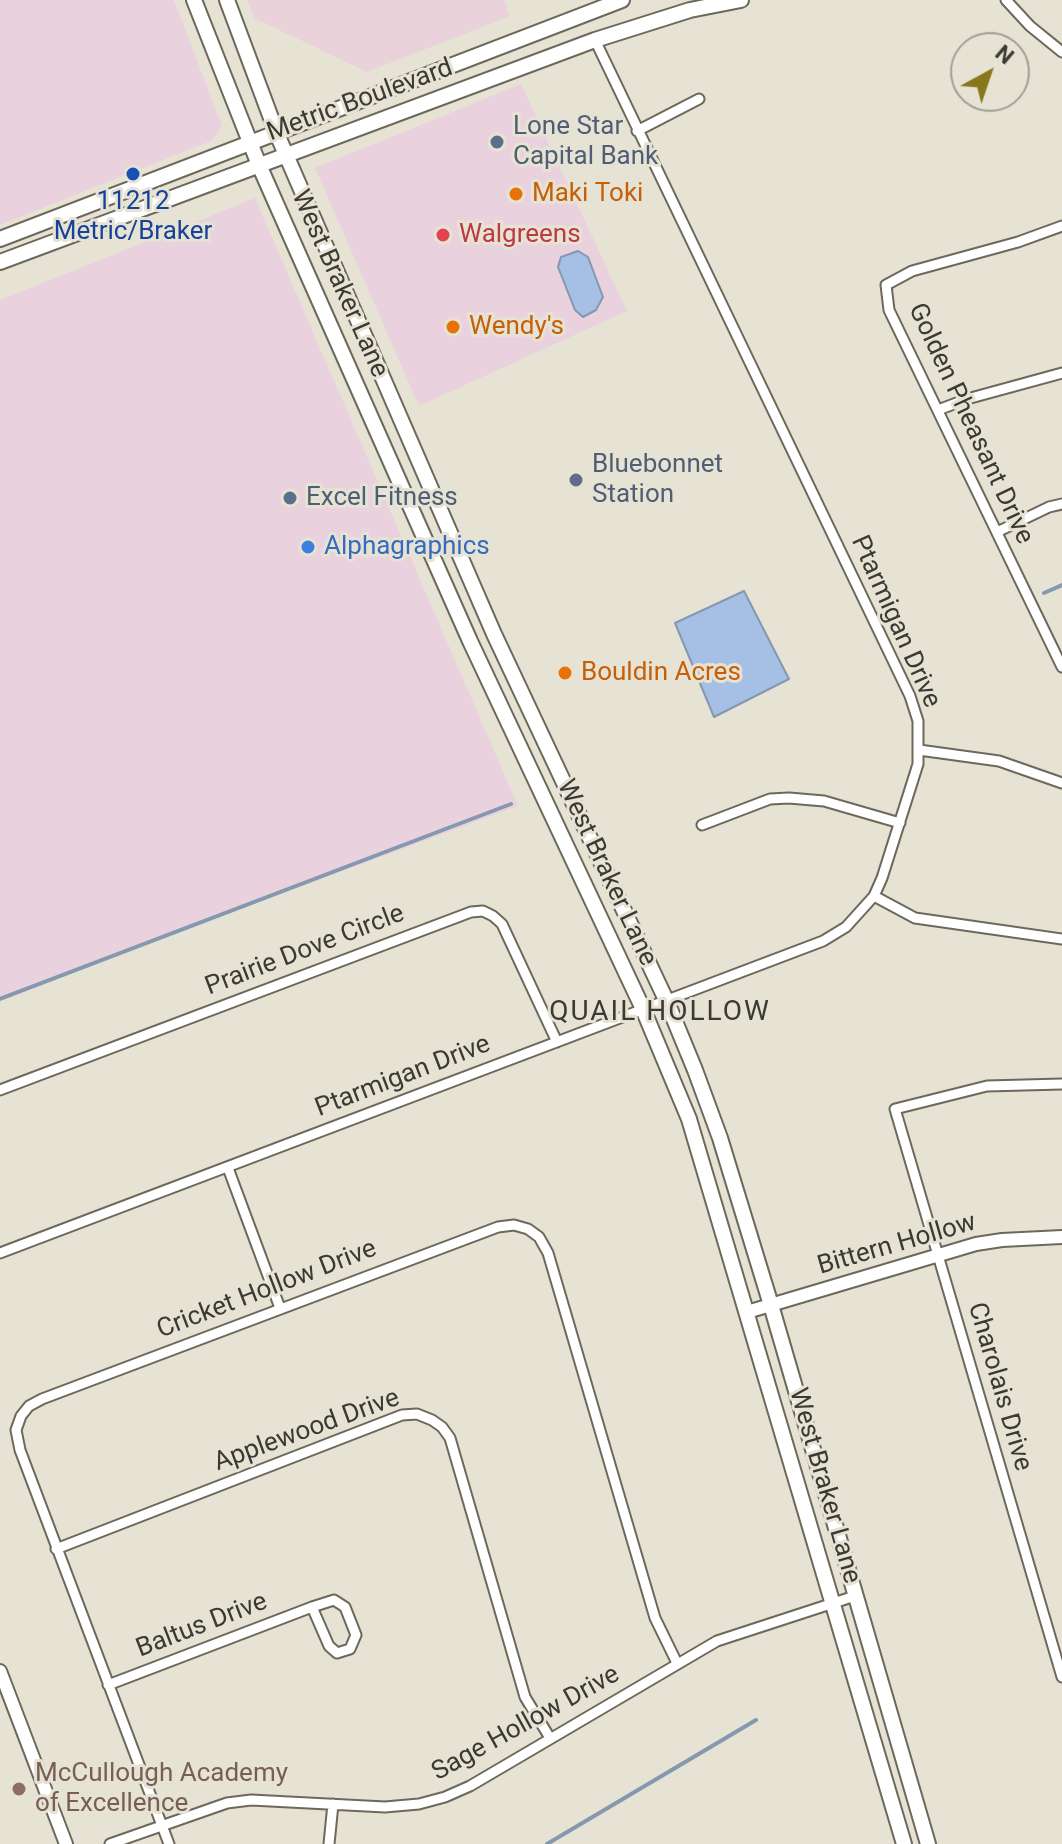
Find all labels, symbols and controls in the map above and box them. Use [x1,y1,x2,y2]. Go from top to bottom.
north arrow [950,32,1030,112]
text: N [990,40,1018,69]
street label: Metric Boulevard [263,53,457,149]
place label: Lone Star Capital Bank [513,111,658,172]
marker: Lone Star Capital Bank [488,133,506,151]
marker: 11212 Metric/Braker [124,165,142,183]
place label: Maki Toki [532,178,643,210]
marker: Maki Toki [507,185,525,203]
place label: 11212 Metric/Braker [54,186,212,248]
street label: West Braker Lane [284,186,394,382]
place label: Walgreens [459,219,581,251]
marker: Walgreens [434,226,452,244]
street label: Golden Pheasant Drive [900,299,1040,549]
place label: Wendy's [469,311,564,343]
marker: Wendy's [444,318,462,336]
place label: Bluebonnet Station [592,449,723,510]
marker: Bluebonnet Station [567,471,585,489]
place label: Excel Fitness [306,482,458,514]
marker: Excel Fitness [281,489,299,507]
place label: Alphagraphics [324,531,490,563]
street label: Ptarmigan Drive [843,531,947,713]
marker: Alphagraphics [299,538,317,556]
place label: Bouldin Acres [581,657,741,689]
marker: Bouldin Acres [556,664,574,682]
street label: West Braker Lane [549,775,663,971]
street label: Prairie Dove Circle [201,899,409,1003]
district label: QUAIL HOLLOW [549,996,771,1030]
street label: Ptarmigan Drive [311,1029,495,1125]
street label: Bittern Hollow [814,1207,980,1283]
street label: Cricket Hollow Drive [153,1234,381,1346]
street label: Charolais Drive [960,1299,1038,1475]
street label: Applewood Drive [210,1383,404,1479]
street label: West Braker Lane [781,1385,867,1587]
street label: Baltus Drive [132,1587,272,1665]
street label: Sage Hollow Drive [427,1660,625,1788]
place label: McCullough Academy of Excellence [35,1758,288,1820]
marker: McCullough Academy of Excellence [10,1780,28,1798]

